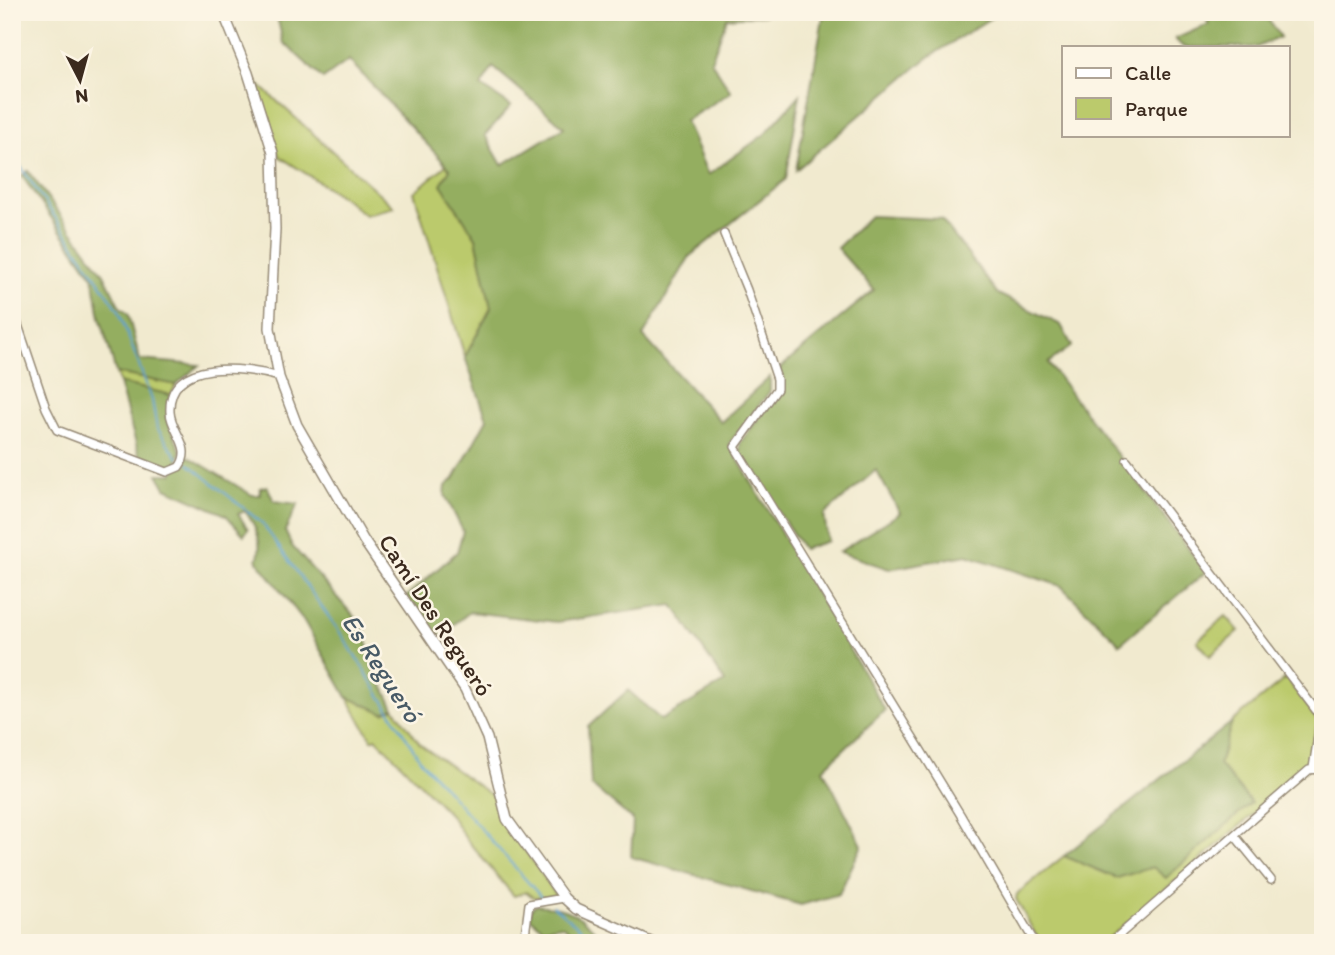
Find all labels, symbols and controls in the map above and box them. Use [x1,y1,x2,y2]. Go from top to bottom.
north arrow [46,46,116,116]
legend [1062,46,1290,136]
text: Calle [1125,60,1171,85]
text: N [74,84,89,109]
text: Parque [1125,96,1188,121]
street label: Camí Des Regueró [373,528,499,702]
water label: Es Regueró [335,608,429,729]

